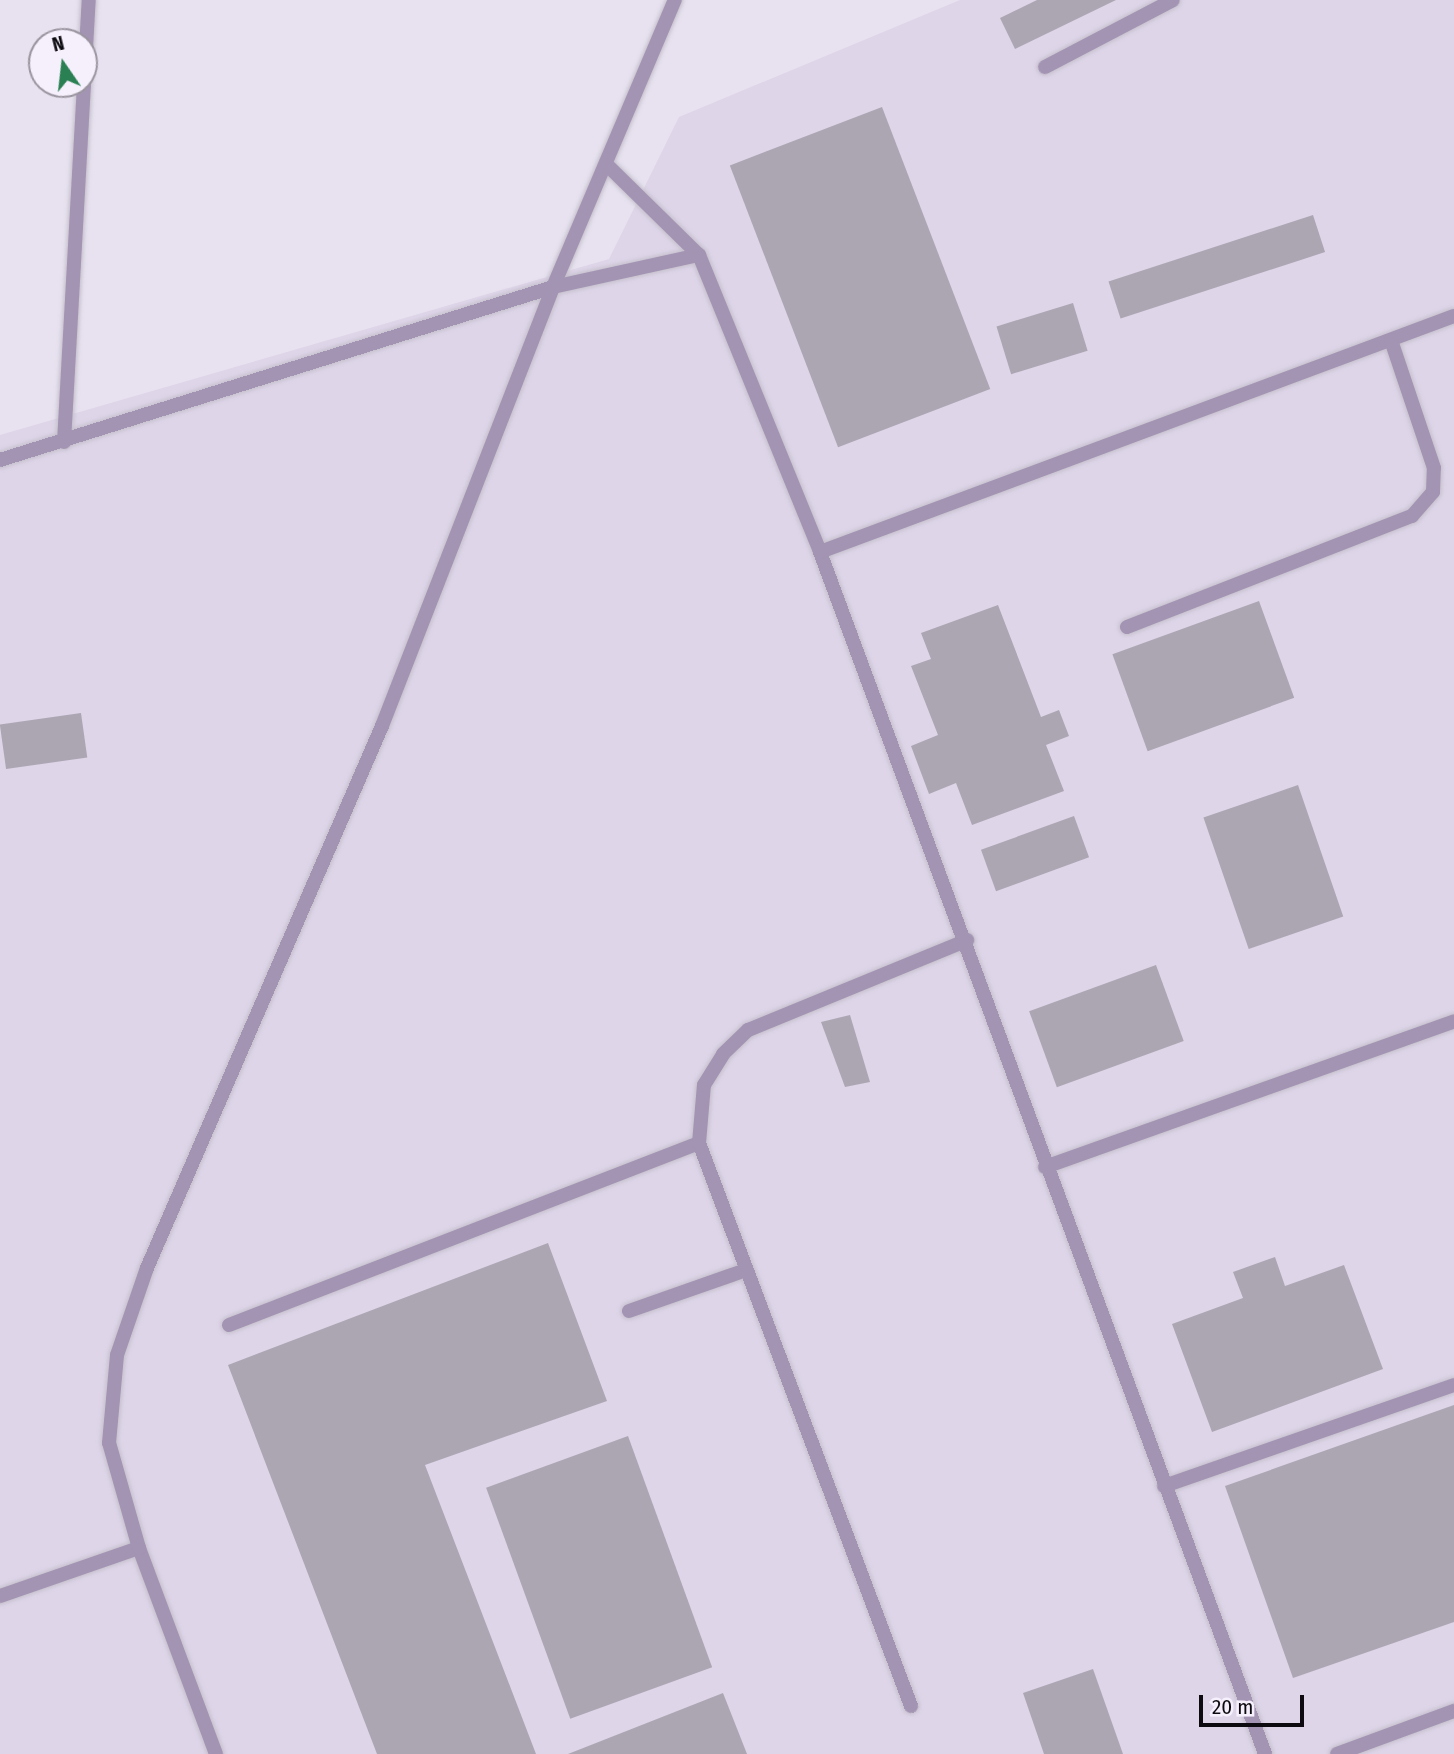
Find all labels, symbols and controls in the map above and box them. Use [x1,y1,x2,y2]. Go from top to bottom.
north arrow [28,28,98,98]
text: N [50,32,67,57]
scale bar [1202,1680,1307,1724]
text: 20 m [1212,1694,1253,1720]

